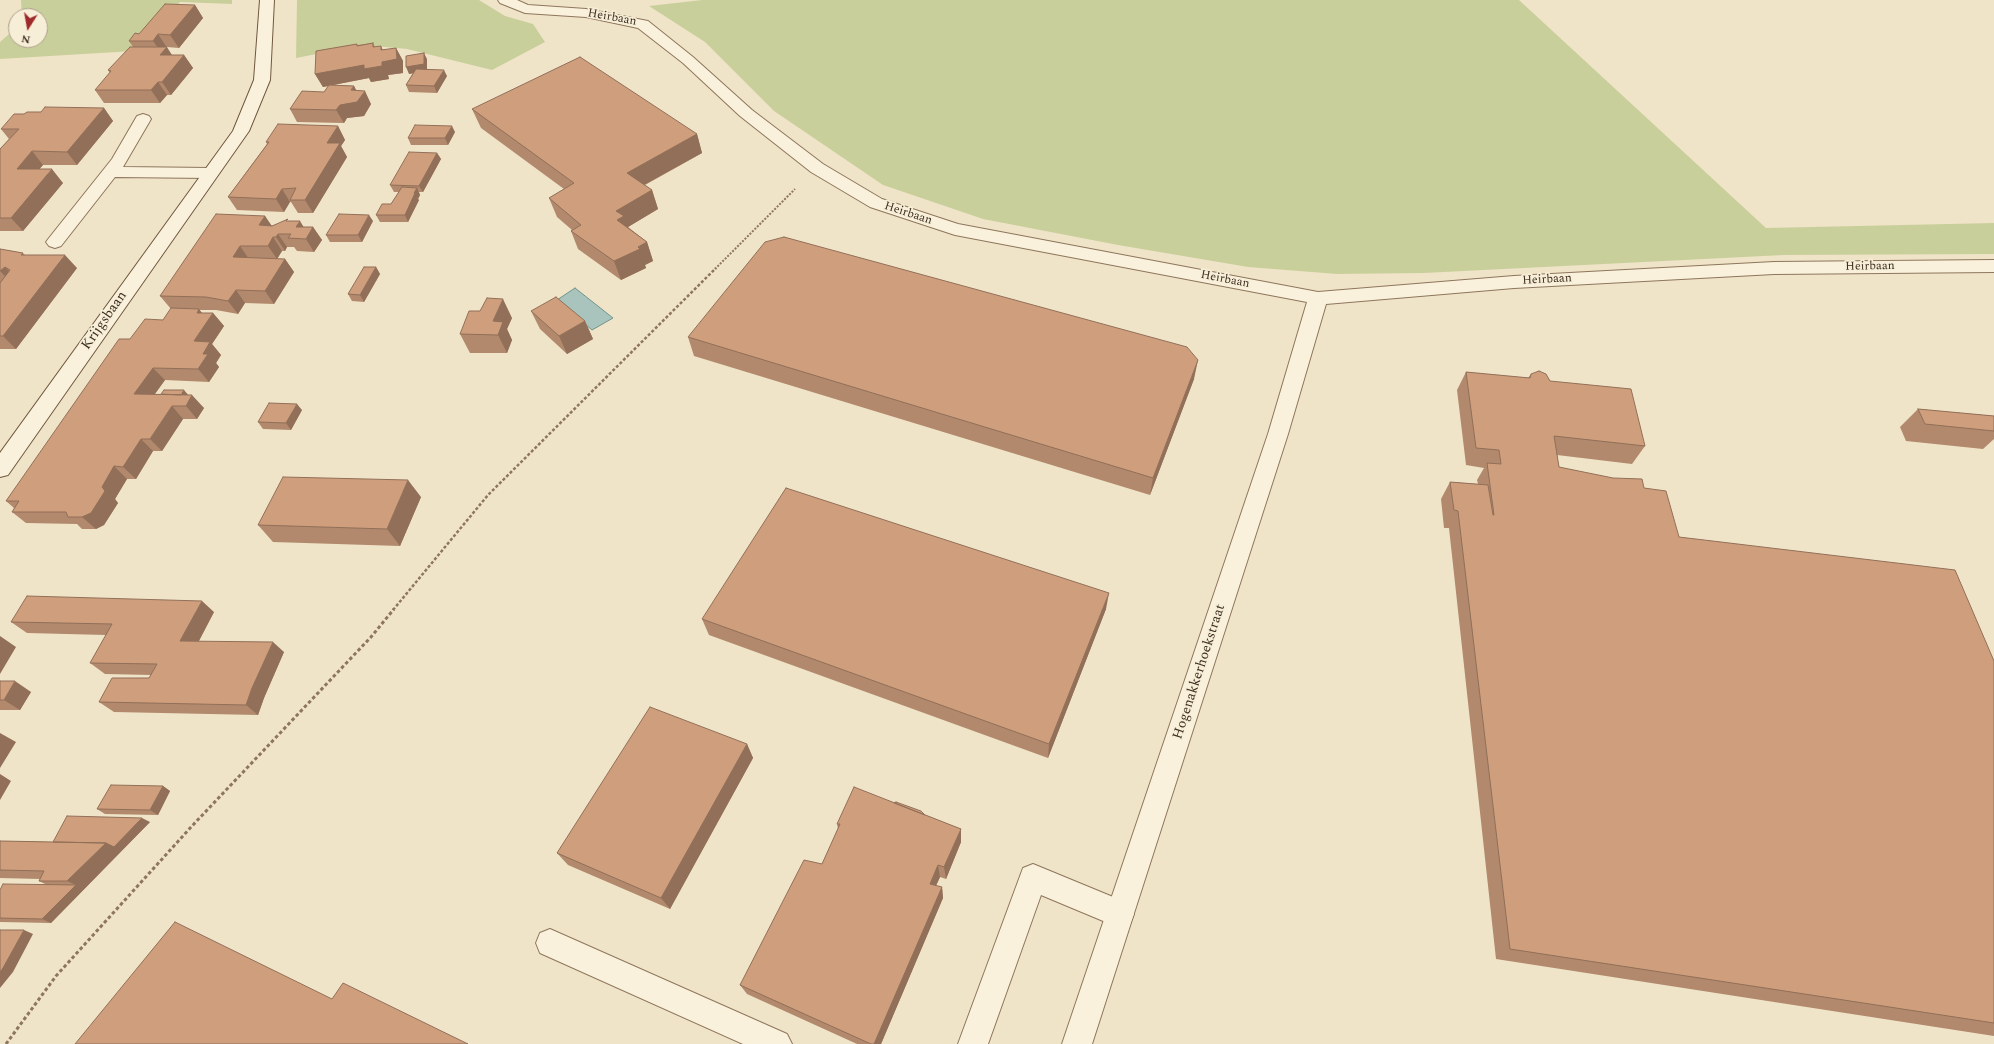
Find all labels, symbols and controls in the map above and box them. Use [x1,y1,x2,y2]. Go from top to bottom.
street label: Heirbaan [586,7,638,29]
north arrow [8,8,48,48]
text: N [20,30,32,48]
street label: Heirbaan [882,199,934,229]
street label: Heirbaan [1845,259,1895,275]
street label: Heirbaan [1199,268,1251,292]
street label: Heirbaan [1522,272,1572,288]
street label: Krijgsbaan [79,289,131,353]
street label: Hogenakkerhoekstraat [1170,602,1230,742]

